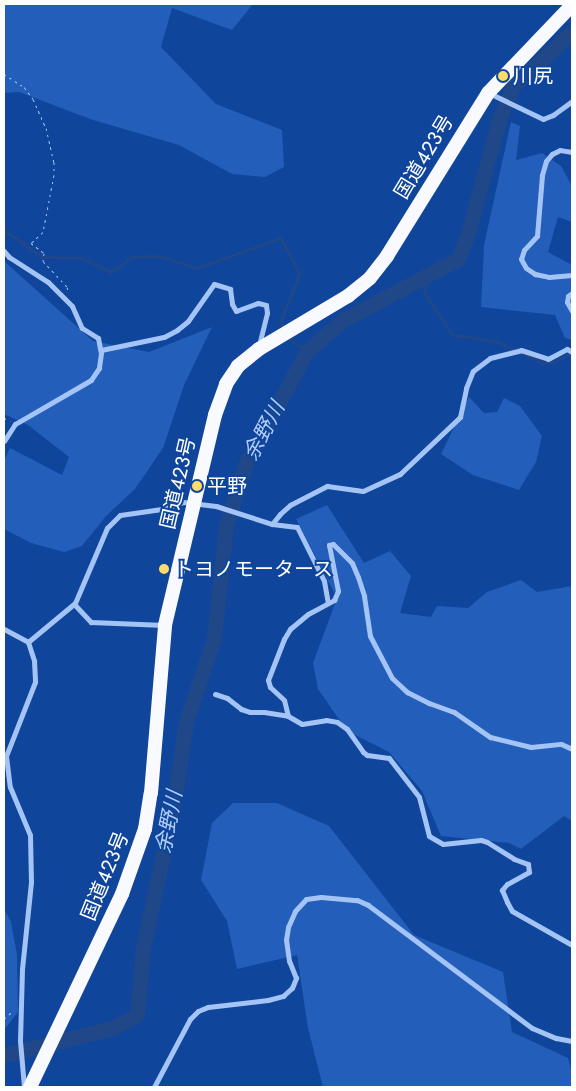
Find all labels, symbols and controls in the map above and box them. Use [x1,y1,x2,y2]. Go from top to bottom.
place label: 川尻 [513,64,553,88]
marker: 川尻 [497,70,509,82]
street label: 国道423号 [390,111,458,203]
water label: 余野川 [238,397,290,465]
street label: 国道423号 [156,435,200,531]
place label: 平野 [207,474,247,498]
marker: 平野 [191,480,203,492]
place label: トヨノモータース [174,557,334,581]
marker: トヨノモータース [158,563,170,575]
water label: 余野川 [151,789,187,855]
street label: 国道423号 [76,828,134,924]

